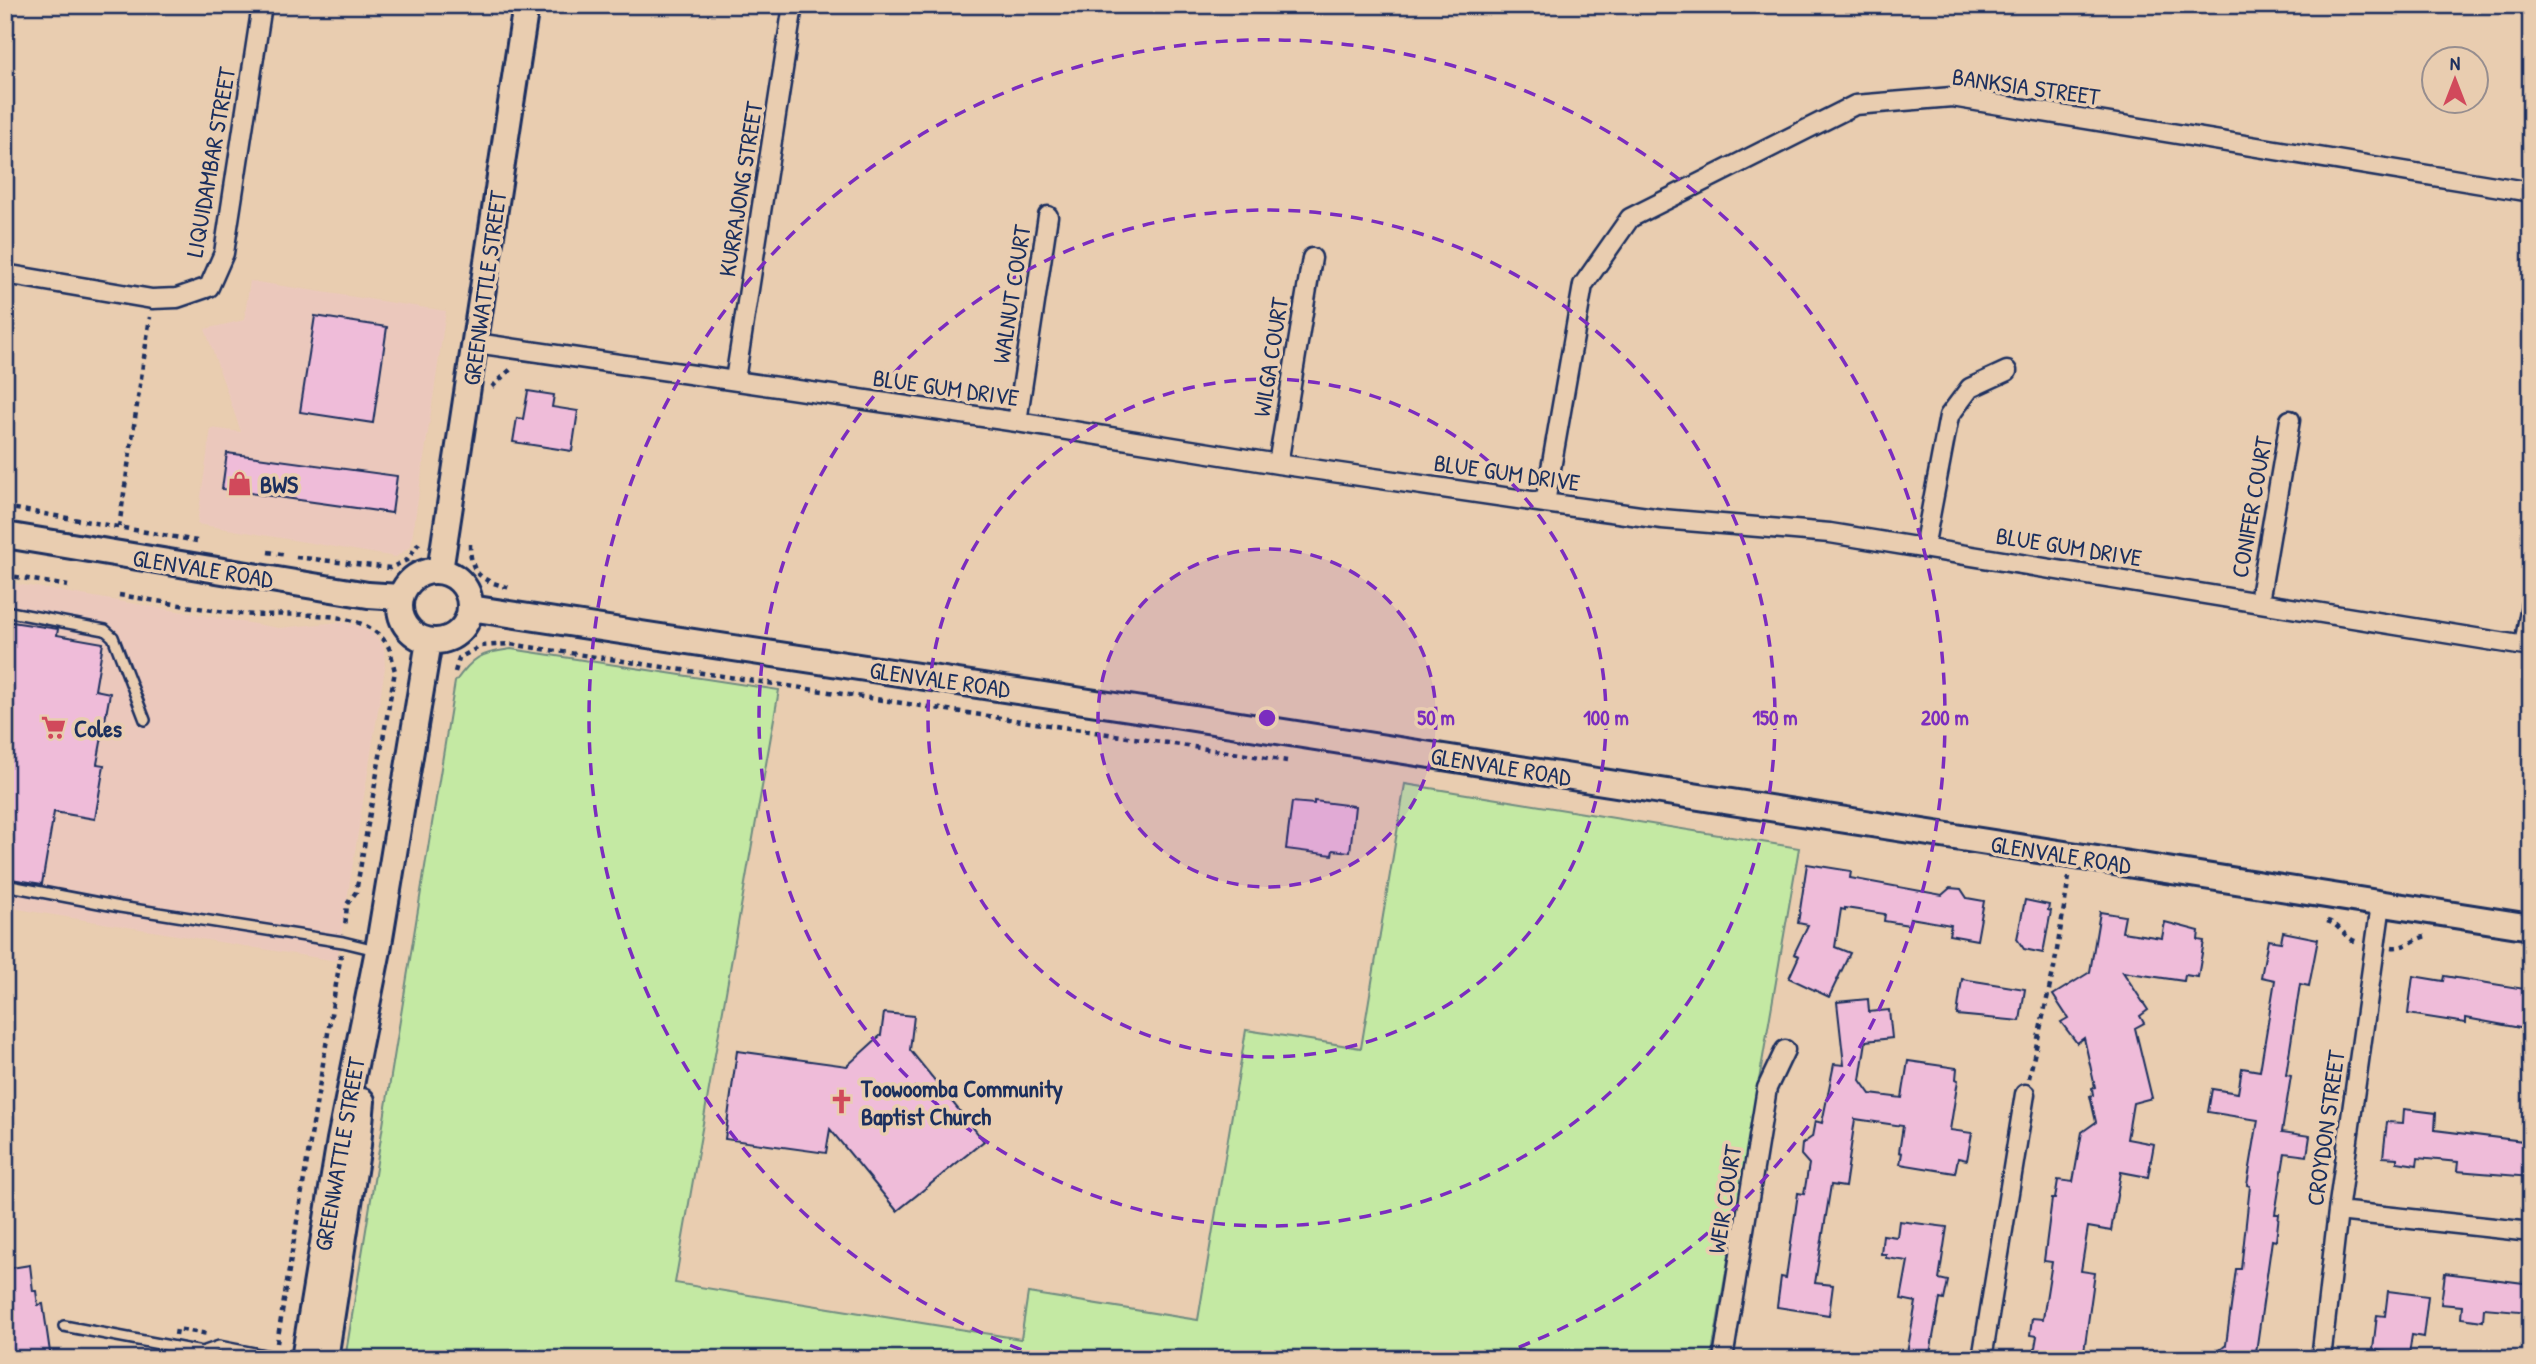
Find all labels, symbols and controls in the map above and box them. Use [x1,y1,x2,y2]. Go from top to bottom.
north arrow [2420,46,2490,116]
text: N [2450,50,2460,76]
street label: BANKSIA STREET [1950,60,2103,112]
street label: LIQUIDAMBAR STREET [178,64,243,260]
street label: KURRAJONG STREET [710,98,770,279]
street label: GREENWATTLE STREET [455,188,514,387]
street label: WALNUT COURT [984,222,1038,366]
street label: WILGA COURT [1245,295,1295,419]
street label: BLUE GUM DRIVE [871,361,1021,413]
street label: CONIFER COURT [2223,433,2279,580]
street label: BLUE GUM DRIVE [1432,446,1582,498]
place label: BWS [260,468,298,500]
shop icon: BWS [226,470,254,498]
street label: BLUE GUM DRIVE [1994,519,2144,573]
street label: GLENVALE ROAD [131,541,276,595]
street label: GLENVALE ROAD [868,653,1013,705]
text: 50 m [1417,703,1455,732]
text: 100 m [1583,703,1629,732]
text: 150 m [1752,703,1798,732]
text: 200 m [1921,703,1969,732]
centre of rings [1255,706,1279,730]
place label: Coles [74,712,122,744]
supermarket icon: Coles [40,714,68,742]
street label: GLENVALE ROAD [1429,739,1574,793]
street label: GLENVALE ROAD [1989,827,2134,881]
street label: CROYDON STREET [2298,1047,2352,1208]
street label: GREENWATTLE STREET [306,1054,372,1253]
place label: Toowoomba Community Baptist Church [860,1072,1063,1133]
church icon: Toowoomba Community Baptist Church [827,1088,855,1116]
street label: WEIR COURT [1700,1142,1748,1255]

